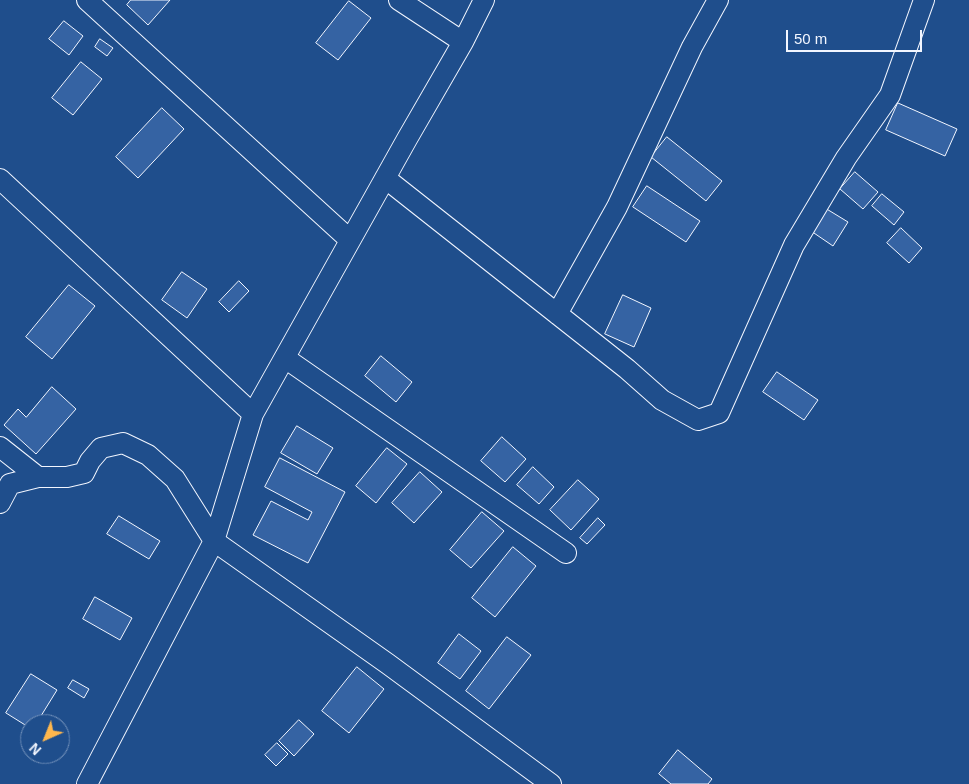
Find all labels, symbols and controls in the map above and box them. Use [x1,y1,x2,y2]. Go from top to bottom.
scale bar [789,20,925,52]
text: 50 m [794,30,827,47]
north arrow [20,714,70,764]
text: N [26,740,44,758]

